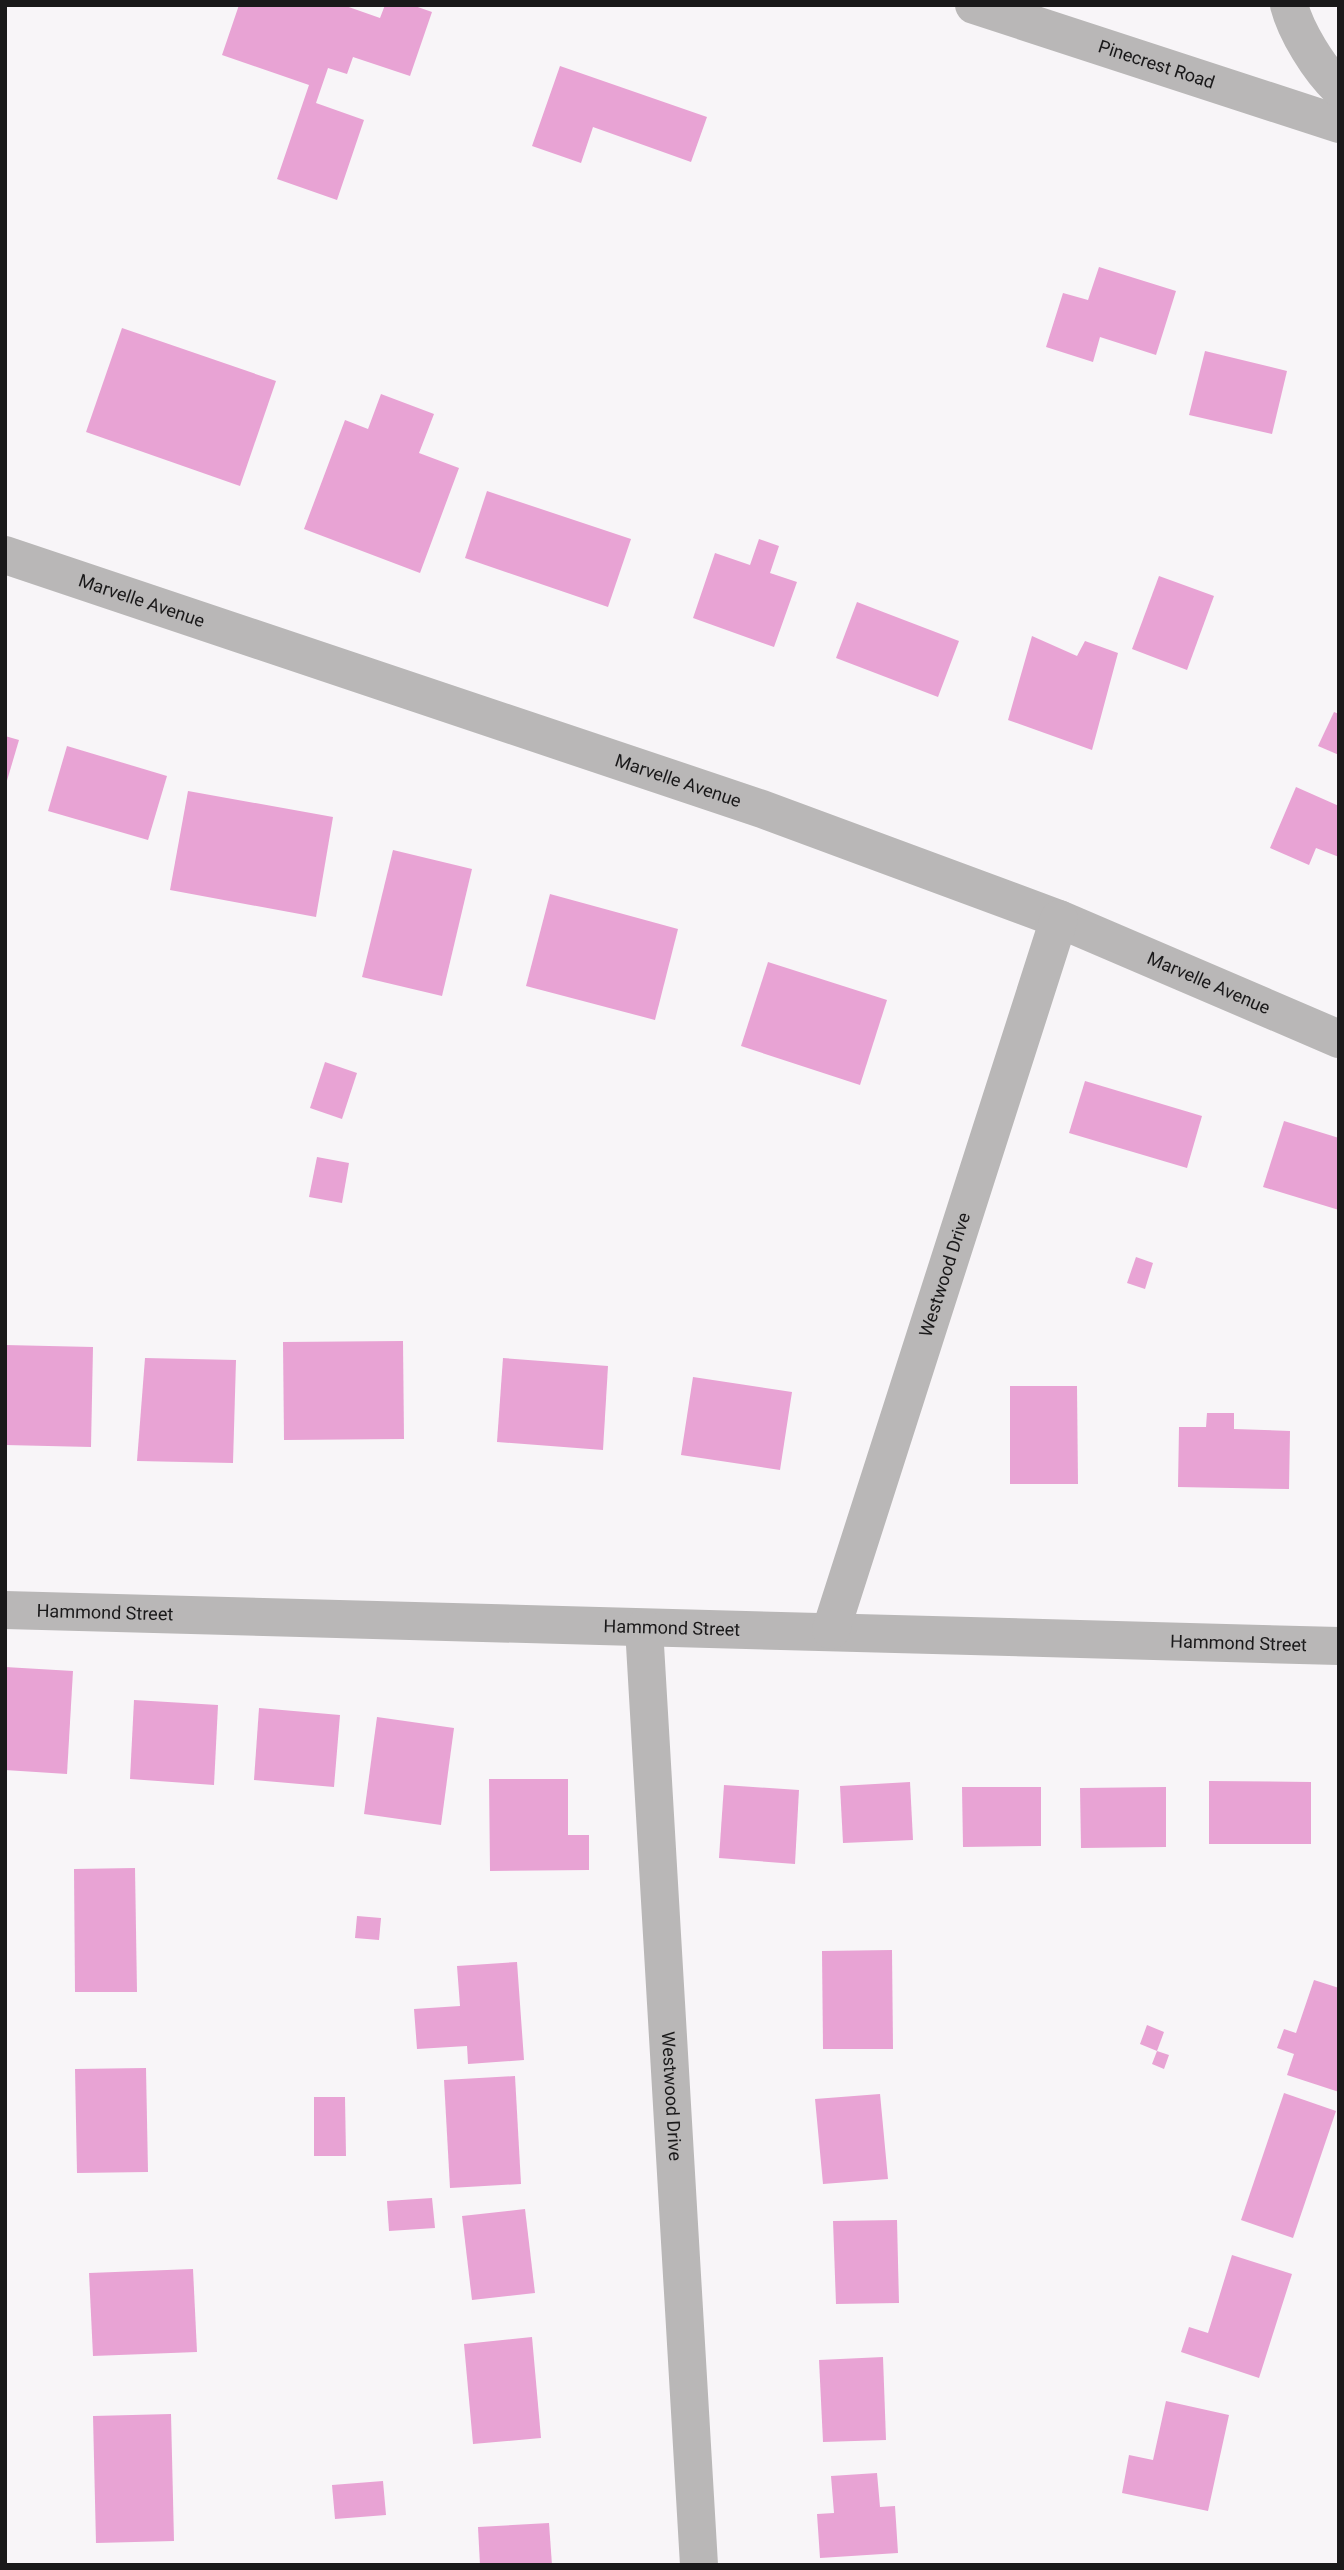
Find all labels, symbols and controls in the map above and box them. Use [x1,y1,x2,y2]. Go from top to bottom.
street label: Pinecrest Road [1096,35,1218,93]
street label: Marvelle Avenue [76,569,207,631]
street label: Marvelle Avenue [613,749,744,811]
street label: Marvelle Avenue [1144,947,1273,1018]
street label: Westwood Drive [915,1210,974,1340]
street label: Hammond Street [36,1600,174,1625]
street label: Hammond Street [603,1615,740,1640]
street label: Hammond Street [1170,1630,1307,1655]
street label: Westwood Drive [658,2031,686,2161]

